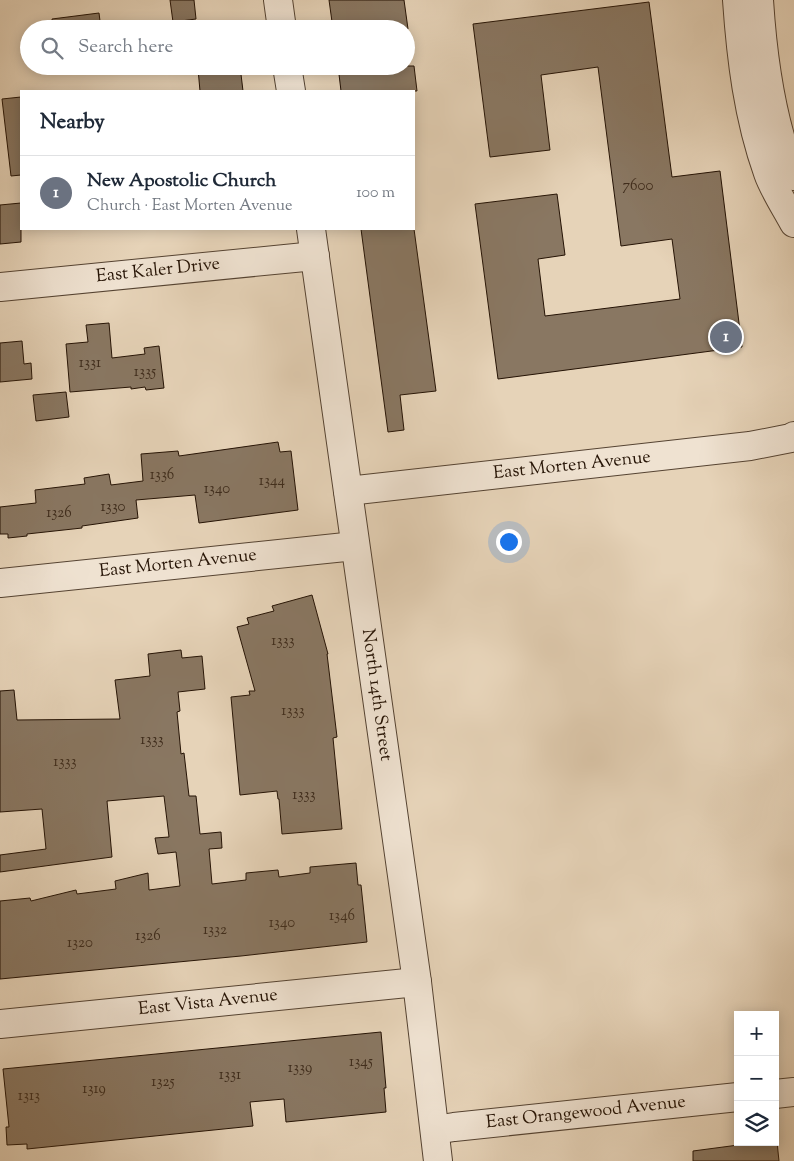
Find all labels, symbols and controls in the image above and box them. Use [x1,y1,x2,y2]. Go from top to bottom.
search box [20,20,415,75]
icon: search [38,34,66,62]
text: Search here [78,34,173,61]
text: Nearby [40,108,105,138]
text: New Apostolic Church [87,168,276,195]
house number: 7600 [623,176,653,197]
text: 1 [53,182,59,205]
text: 100 m [356,182,395,205]
text: Church · East Morten Avenue [87,195,292,218]
street label: East Kaler Drive [95,252,221,290]
pin: 1 [710,318,742,356]
house number: 1331 [79,353,101,374]
house number: 1335 [134,362,156,383]
street label: East Morten Avenue [492,445,652,487]
house number: 1336 [150,465,174,486]
house number: 1344 [259,471,286,492]
house number: 1340 [204,479,230,500]
house number: 1330 [100,497,126,518]
house number: 1326 [46,503,72,524]
your location [496,529,522,555]
street label: East Morten Avenue [98,543,258,585]
street label: North 14th Street [354,627,398,763]
house number: 1333 [271,631,295,652]
house number: 1333 [281,701,305,722]
house number: 1333 [140,730,164,751]
house number: 1333 [53,752,77,773]
house number: 1333 [292,785,316,806]
house number: 1346 [329,906,355,927]
house number: 1340 [269,913,295,934]
house number: 1332 [203,920,227,941]
house number: 1326 [135,926,161,947]
house number: 1320 [67,933,93,954]
street label: East Vista Avenue [137,983,279,1023]
map controls [734,1011,779,1146]
button: + [734,1011,779,1056]
house number: 1345 [349,1052,373,1073]
button: − [734,1056,779,1101]
house number: 1339 [288,1058,312,1079]
house number: 1331 [219,1065,241,1086]
house number: 1325 [151,1072,175,1093]
house number: 1319 [82,1079,106,1100]
house number: 1313 [18,1086,40,1107]
street label: East Orangewood Avenue [485,1090,687,1136]
button: layers [734,1101,779,1146]

